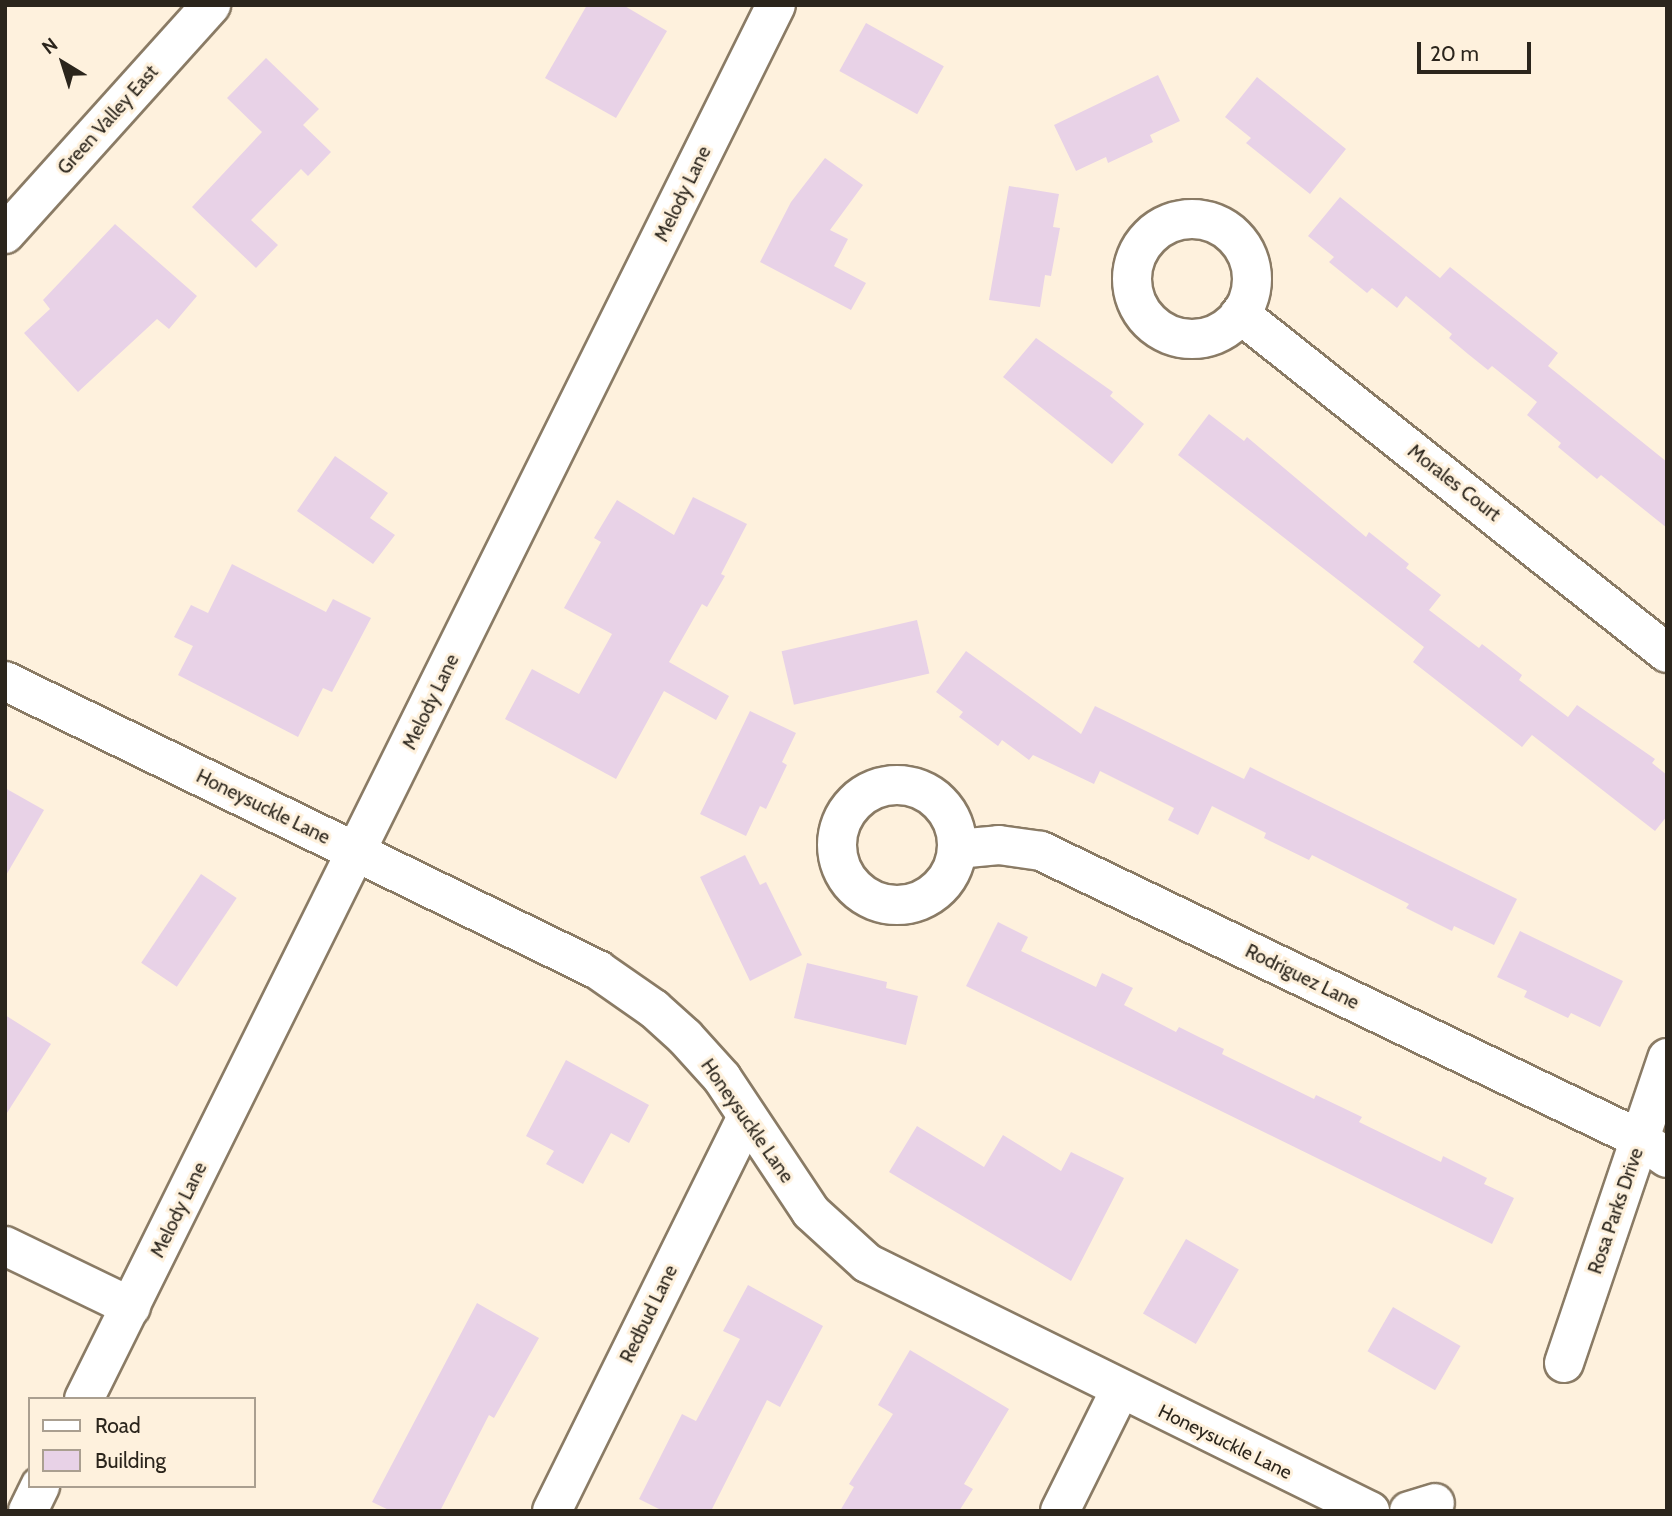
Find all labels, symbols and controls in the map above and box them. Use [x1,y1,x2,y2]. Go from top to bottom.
north arrow [28,28,98,98]
scale bar [1420,28,1534,72]
text: N [37,33,62,59]
text: 20 m [1430,41,1479,66]
street label: Green Valley East [53,61,163,179]
street label: Melody Lane [650,143,716,245]
street label: Morales Court [1403,440,1505,526]
street label: Melody Lane [398,651,464,753]
street label: Honeysuckle Lane [193,765,333,849]
street label: Rodriguez Lane [1242,940,1362,1014]
street label: Honeysuckle Lane [696,1055,798,1187]
street label: Rosa Parks Drive [1584,1145,1648,1277]
street label: Melody Lane [146,1159,212,1261]
street label: Redbud Lane [616,1262,682,1366]
legend [28,1397,256,1488]
street label: Honeysuckle Lane [1155,1400,1295,1484]
text: Road [95,1413,141,1438]
text: Building [95,1448,166,1473]

